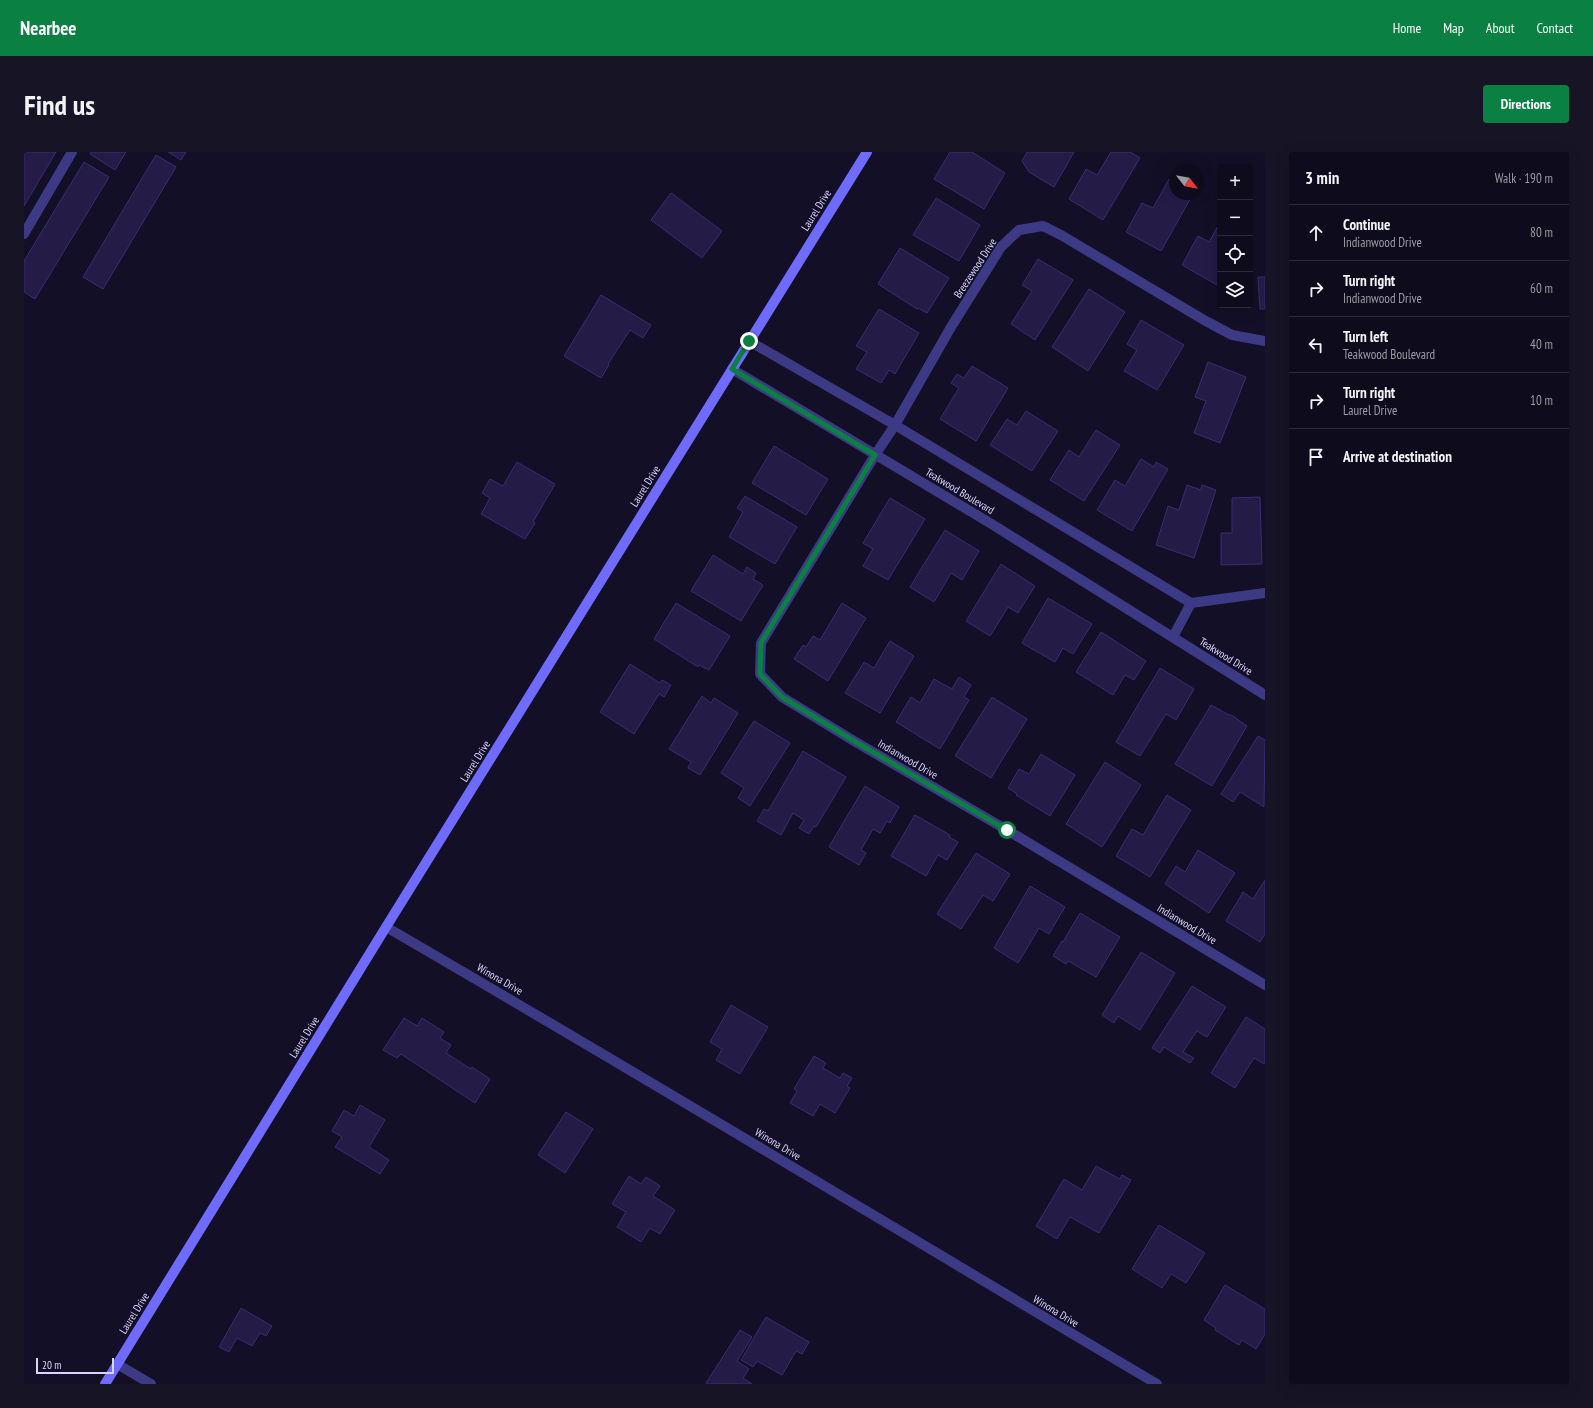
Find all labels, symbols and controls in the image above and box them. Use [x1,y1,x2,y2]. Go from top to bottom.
text: Nearbee [20,16,77,40]
text: Home [1393,19,1421,37]
text: Map [1443,19,1464,37]
text: About [1486,19,1515,37]
text: Contact [1537,19,1573,37]
button: Directions [1483,85,1569,123]
text: Find us [24,86,95,123]
north arrow [1169,164,1205,200]
map controls [1217,164,1253,308]
button: + [1217,164,1253,200]
text: 3 min [1305,167,1339,189]
text: Walk · 190 m [1495,170,1553,187]
street label: Laurel Drive [798,186,834,233]
button: − [1217,200,1253,236]
text: Continue [1343,215,1390,234]
icon: ahead [1305,222,1327,244]
text: 80 m [1530,224,1553,241]
text: Indianwood Drive [1343,234,1422,251]
street label: Breezewood Drive [951,235,1000,300]
button: locate [1217,236,1253,272]
text: Turn right [1343,271,1395,290]
button: layers [1217,272,1253,308]
icon: right [1305,278,1327,300]
text: 60 m [1530,280,1553,297]
text: Indianwood Drive [1343,290,1422,307]
text: Turn left [1343,327,1388,346]
route end [740,332,758,350]
icon: left [1305,334,1327,356]
text: 40 m [1530,336,1553,353]
text: Teakwood Boulevard [1343,346,1435,363]
text: Turn right [1343,383,1395,402]
icon: right [1305,390,1327,412]
text: 10 m [1530,392,1553,409]
text: Laurel Drive [1343,402,1397,419]
icon: arrive [1305,446,1327,468]
text: Arrive at destination [1343,447,1452,466]
street label: Laurel Drive [627,462,663,509]
street label: Teakwood Boulevard [923,465,997,517]
street label: Teakwood Drive [1197,634,1256,678]
street label: Indianwood Drive [876,736,941,782]
street label: Laurel Drive [457,737,493,784]
route start [998,821,1016,839]
street label: Indianwood Drive [1155,901,1220,947]
street label: Winona Drive [474,960,526,998]
street label: Laurel Drive [286,1013,322,1060]
street label: Winona Drive [753,1125,804,1163]
street label: Laurel Drive [116,1289,152,1336]
street label: Winona Drive [1031,1292,1082,1330]
scale bar [36,1356,114,1375]
text: 20 m [42,1358,61,1372]

